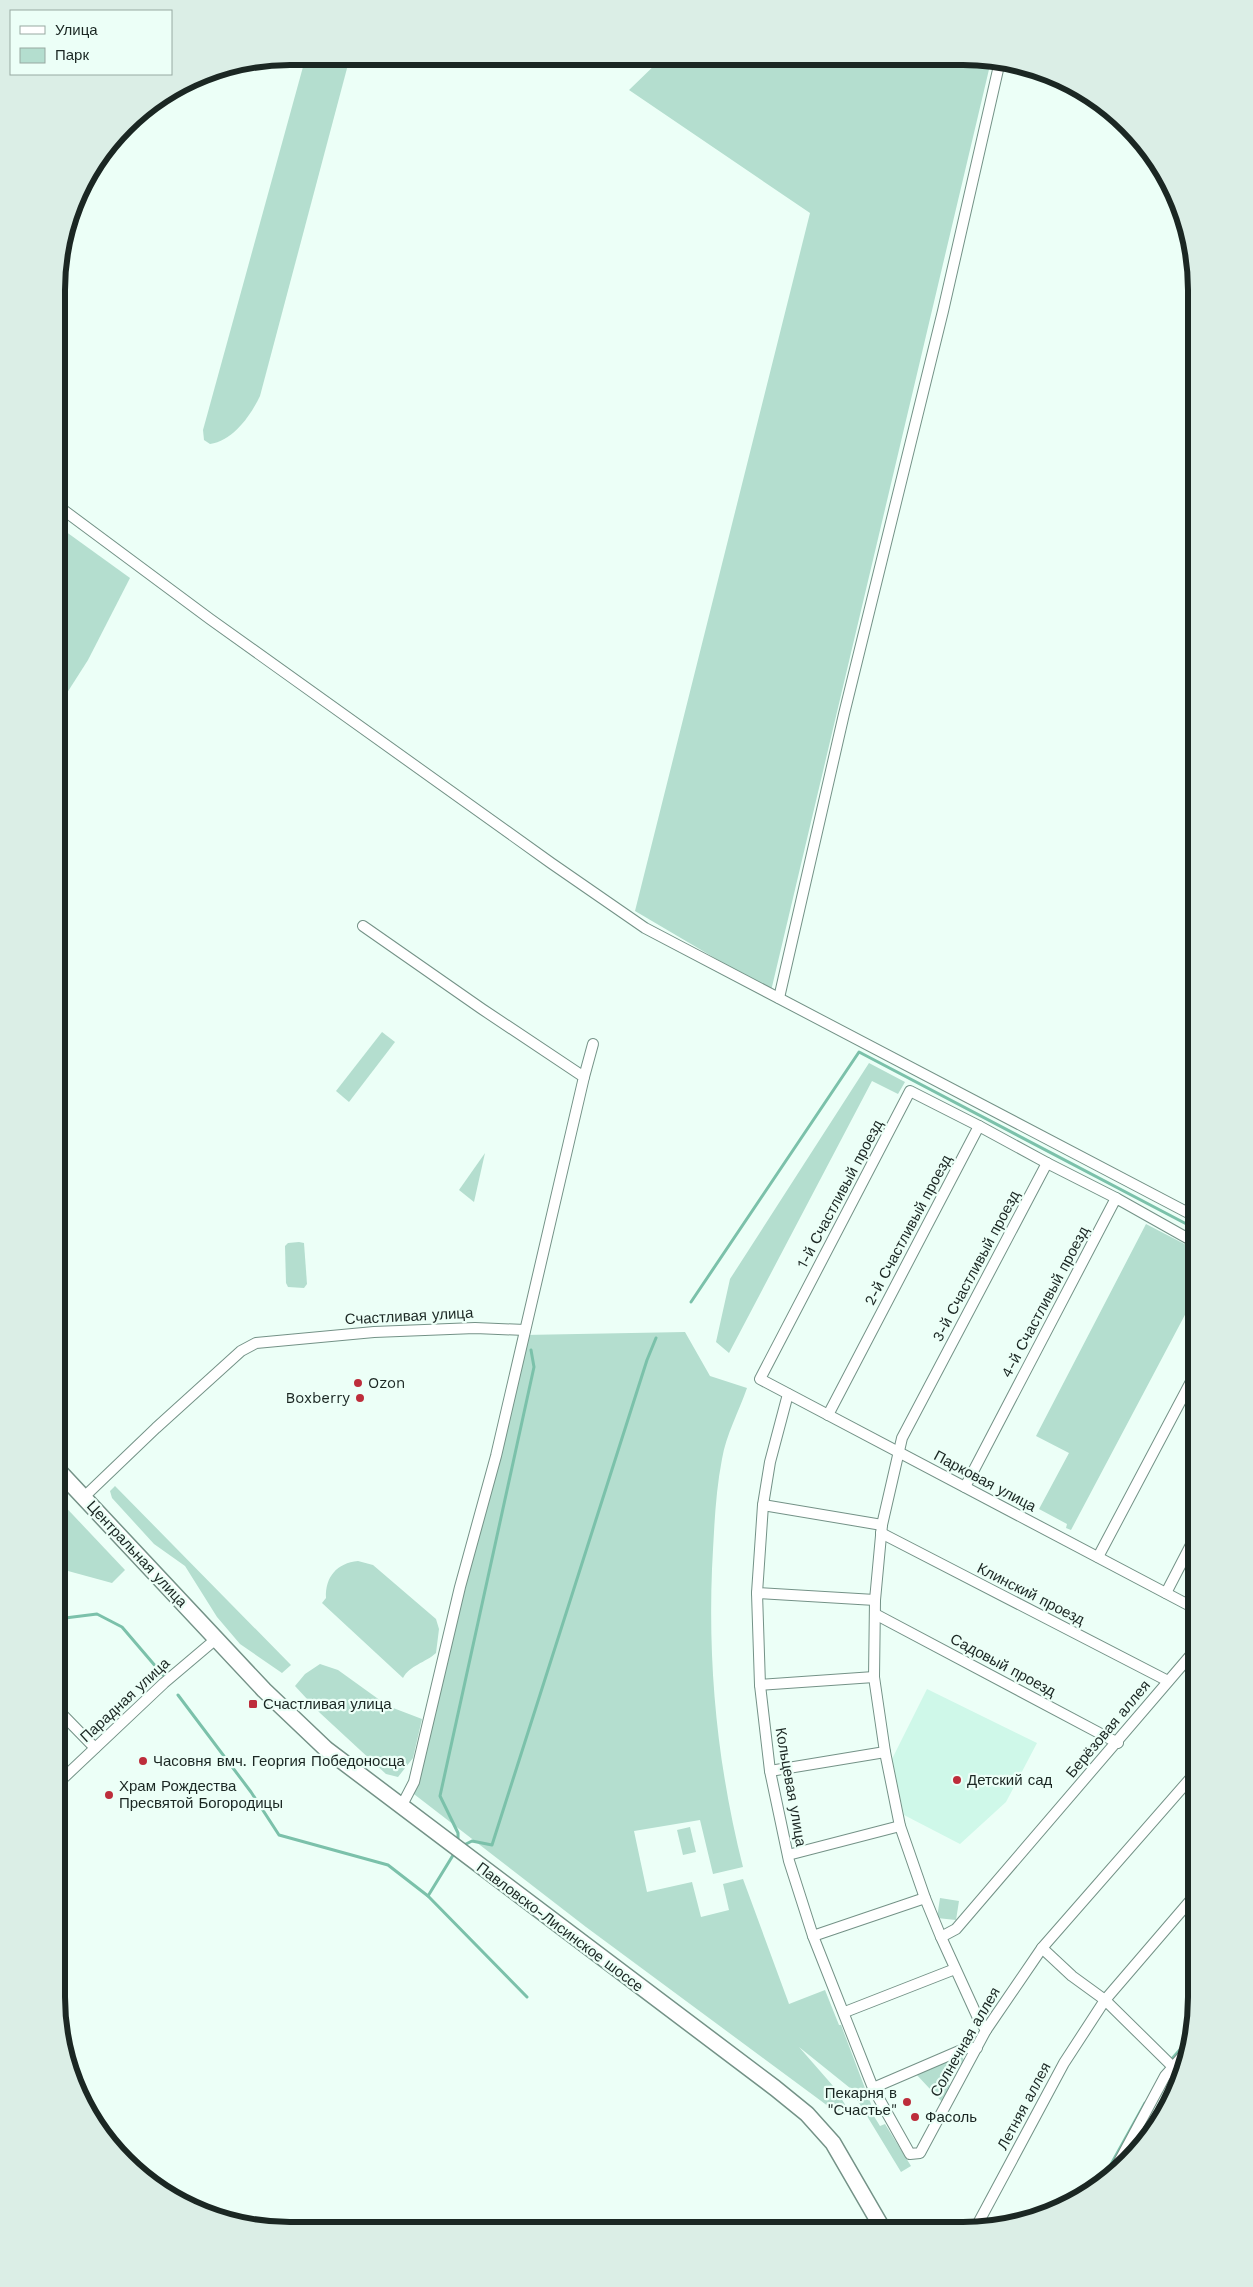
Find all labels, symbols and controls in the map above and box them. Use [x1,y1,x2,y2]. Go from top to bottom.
legend [10,10,172,75]
text: Улица [55,21,98,39]
text: Парк [55,46,89,64]
street label: 1-й Счастливый проезд [793,1117,887,1271]
street label: 2-й Счастливый проезд [861,1151,955,1308]
street label: 3-й Счастливый проезд [929,1187,1024,1345]
street label: 4-й Счастливый проезд [997,1223,1093,1381]
street label: Счастливая улица [344,1304,474,1328]
place label: Ozon [368,1374,405,1392]
marker: Ozon [352,1377,364,1389]
place label: Boxberry [285,1389,350,1407]
marker: Boxberry [354,1392,366,1404]
street label: Парковая улица [931,1446,1040,1516]
street label: Центральная улица [83,1497,191,1611]
street label: Клинский проезд [974,1559,1088,1629]
street label: Садовый проезд [947,1630,1059,1700]
street label: Парадная улица [77,1654,174,1746]
street label: Берёзовая аллея [1062,1677,1154,1781]
place label: Счастливая улица [263,1695,392,1713]
marker: Счастливая улица [247,1698,259,1710]
street label: Кольцевая улица [772,1726,810,1849]
place label: Часовня вмч. Георгия Победоносца [153,1752,405,1770]
marker: Часовня вмч. Георгия Победоносца [137,1755,149,1767]
place label: Детский сад [967,1771,1052,1789]
marker: Детский сад [951,1774,963,1786]
place label: Храм Рождества Пресвятой Богородицы [119,1777,283,1812]
marker: Храм Рождества Пресвятой Богородицы [103,1789,115,1801]
street label: Павловско-Лисинское шоссе [473,1858,647,1996]
street label: Солнечная аллея [926,1984,1004,2100]
street label: Летняя аллея [993,2059,1055,2153]
place label: Пекарня в "Счастье" [825,2084,897,2119]
marker: Пекарня в "Счастье" [901,2096,913,2108]
place label: Фасоль [925,2108,977,2126]
marker: Фасоль [909,2111,921,2123]

